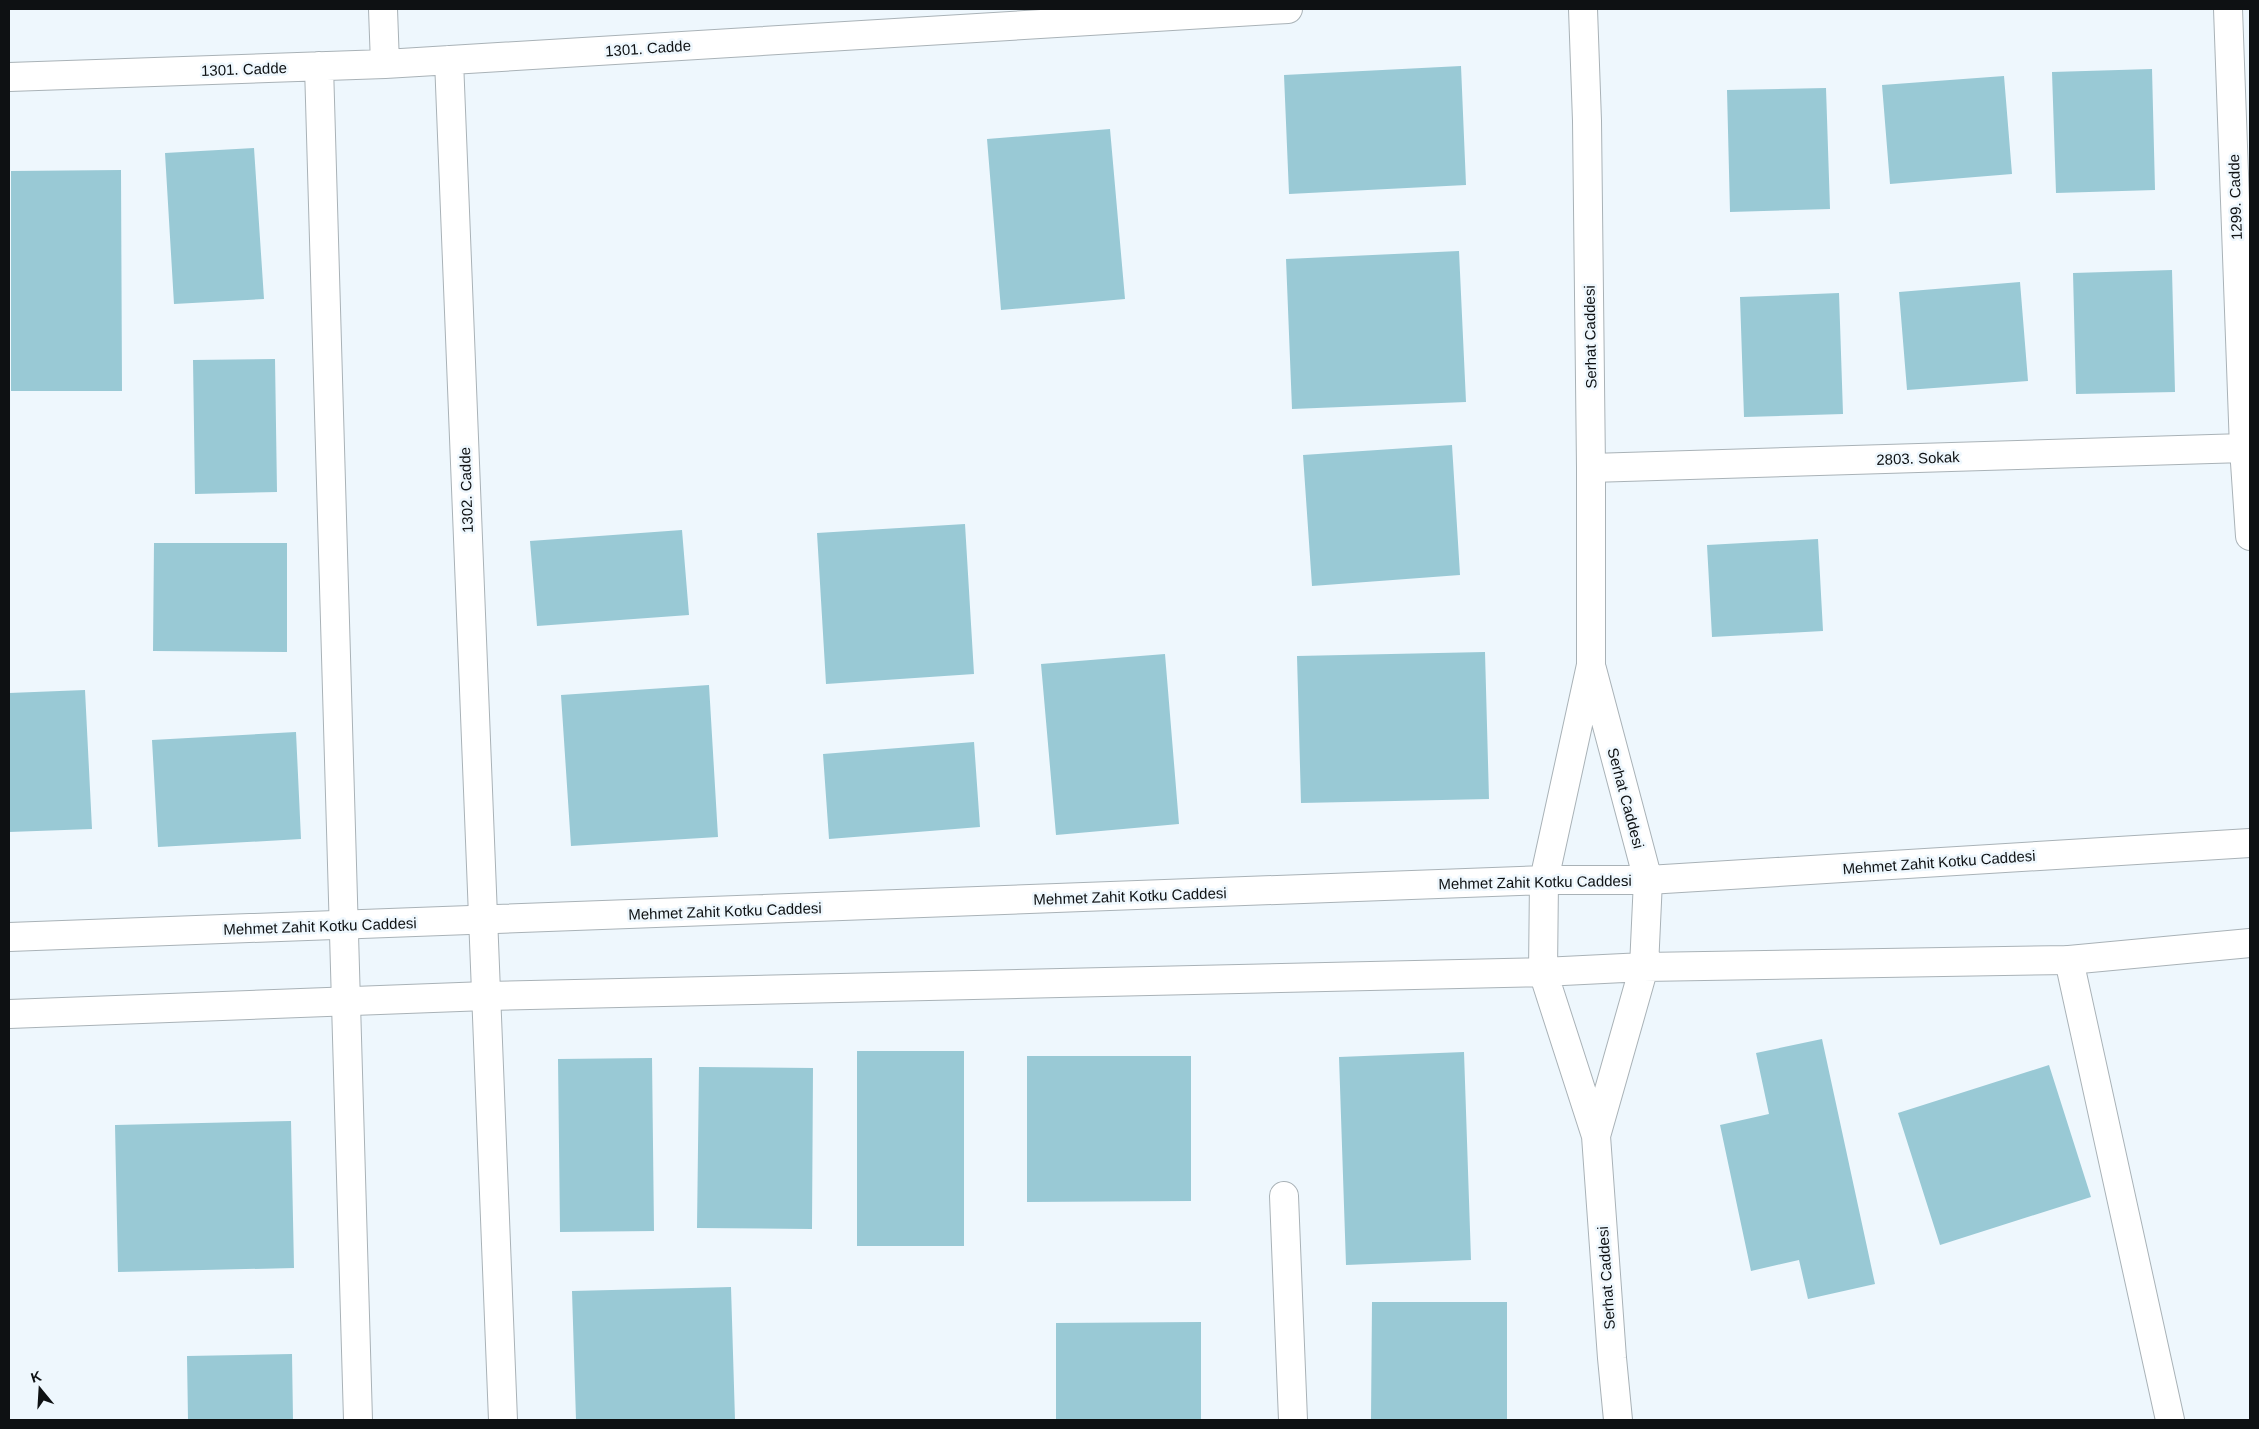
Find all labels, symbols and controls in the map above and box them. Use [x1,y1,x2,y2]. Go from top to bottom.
street label: 1301. Cadde [605,37,691,59]
street label: 1301. Cadde [201,59,287,79]
street label: 1299. Cadde [2225,154,2245,240]
street label: Serhat Caddesi [1581,285,1599,389]
street label: 1302. Cadde [456,447,476,533]
street label: 2803. Sokak [1876,448,1960,468]
street label: Serhat Caddesi [1604,746,1648,850]
street label: Mehmet Zahit Kotku Caddesi [1842,847,2036,877]
street label: Mehmet Zahit Kotku Caddesi [1438,872,1632,892]
street label: Mehmet Zahit Kotku Caddesi [1033,884,1227,908]
street label: Mehmet Zahit Kotku Caddesi [628,899,822,923]
street label: Mehmet Zahit Kotku Caddesi [223,914,417,938]
street label: Serhat Caddesi [1594,1226,1618,1330]
north arrow [15,1364,65,1414]
text: K [29,1367,43,1386]

